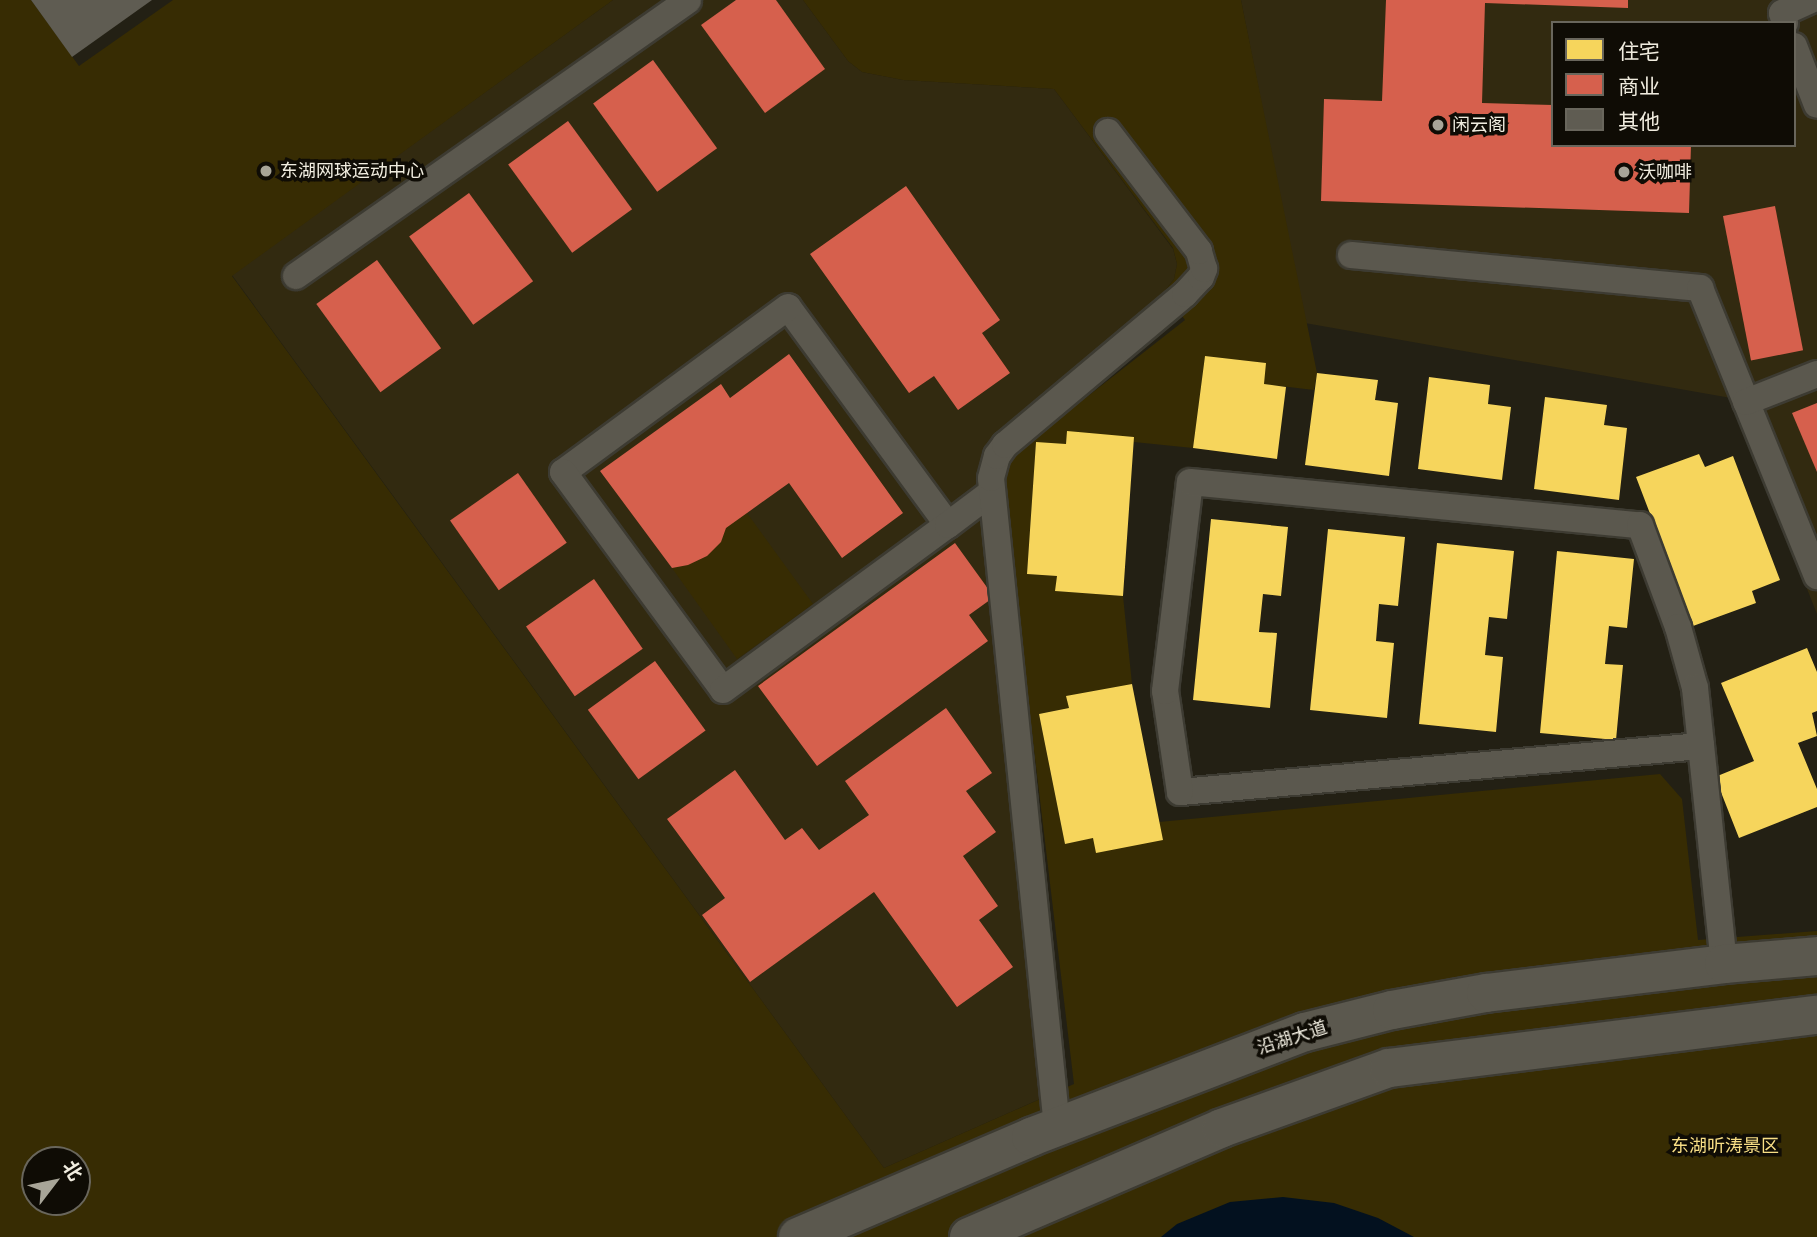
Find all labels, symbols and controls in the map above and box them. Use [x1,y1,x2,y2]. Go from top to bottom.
legend [1551,21,1796,147]
text: 住宅 [1618,40,1660,65]
text: 商业 [1618,75,1660,100]
text: 其他 [1618,110,1660,135]
place label: 闲云阁 [1452,114,1506,136]
marker: 闲云阁 [1430,117,1446,133]
place label: 东湖网球运动中心 [280,160,424,182]
place label: 沃咖啡 [1638,161,1692,183]
marker: 东湖网球运动中心 [258,163,274,179]
marker: 沃咖啡 [1616,164,1632,180]
street label: 沿湖大道 [1254,1017,1330,1059]
park label: 东湖听涛景区 [1671,1135,1779,1157]
north arrow [21,1146,91,1216]
text: 北 [58,1157,86,1185]

